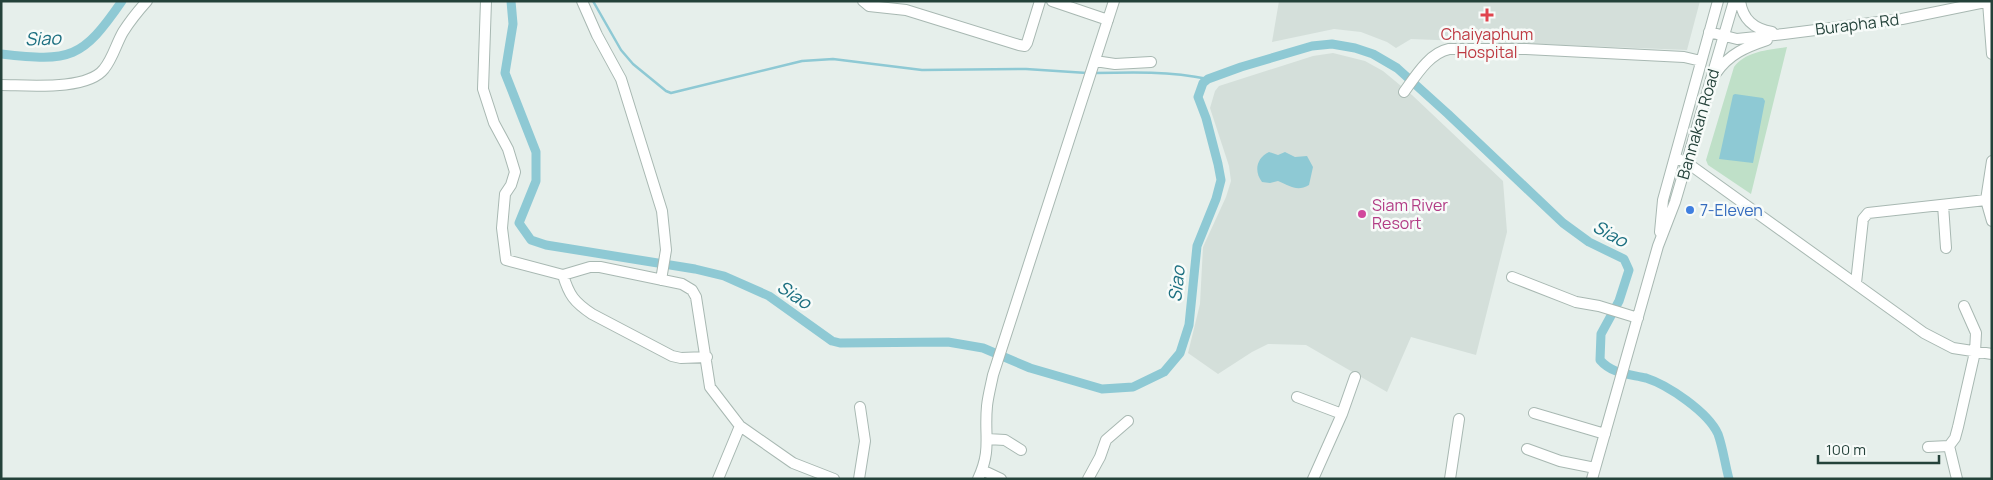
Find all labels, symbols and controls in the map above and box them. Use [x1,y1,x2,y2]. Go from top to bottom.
marker: Chaiyaphum Hospital [1480,8,1494,22]
street label: Burapha Rd [1814,8,1900,40]
place label: Chaiyaphum Hospital [1441,23,1533,63]
water label: Siao [25,25,63,51]
street label: Bannakan Road [1672,66,1724,182]
place label: Siam River Resort [1372,194,1448,234]
place label: 7-Eleven [1700,199,1763,221]
marker: 7-Eleven [1684,204,1696,216]
marker: Siam River Resort [1356,208,1368,220]
water label: Siao [1589,214,1633,253]
water label: Siao [1162,263,1190,303]
water label: Siao [773,274,817,315]
scale bar [1818,432,1939,464]
text: 100 m [1826,439,1866,460]

